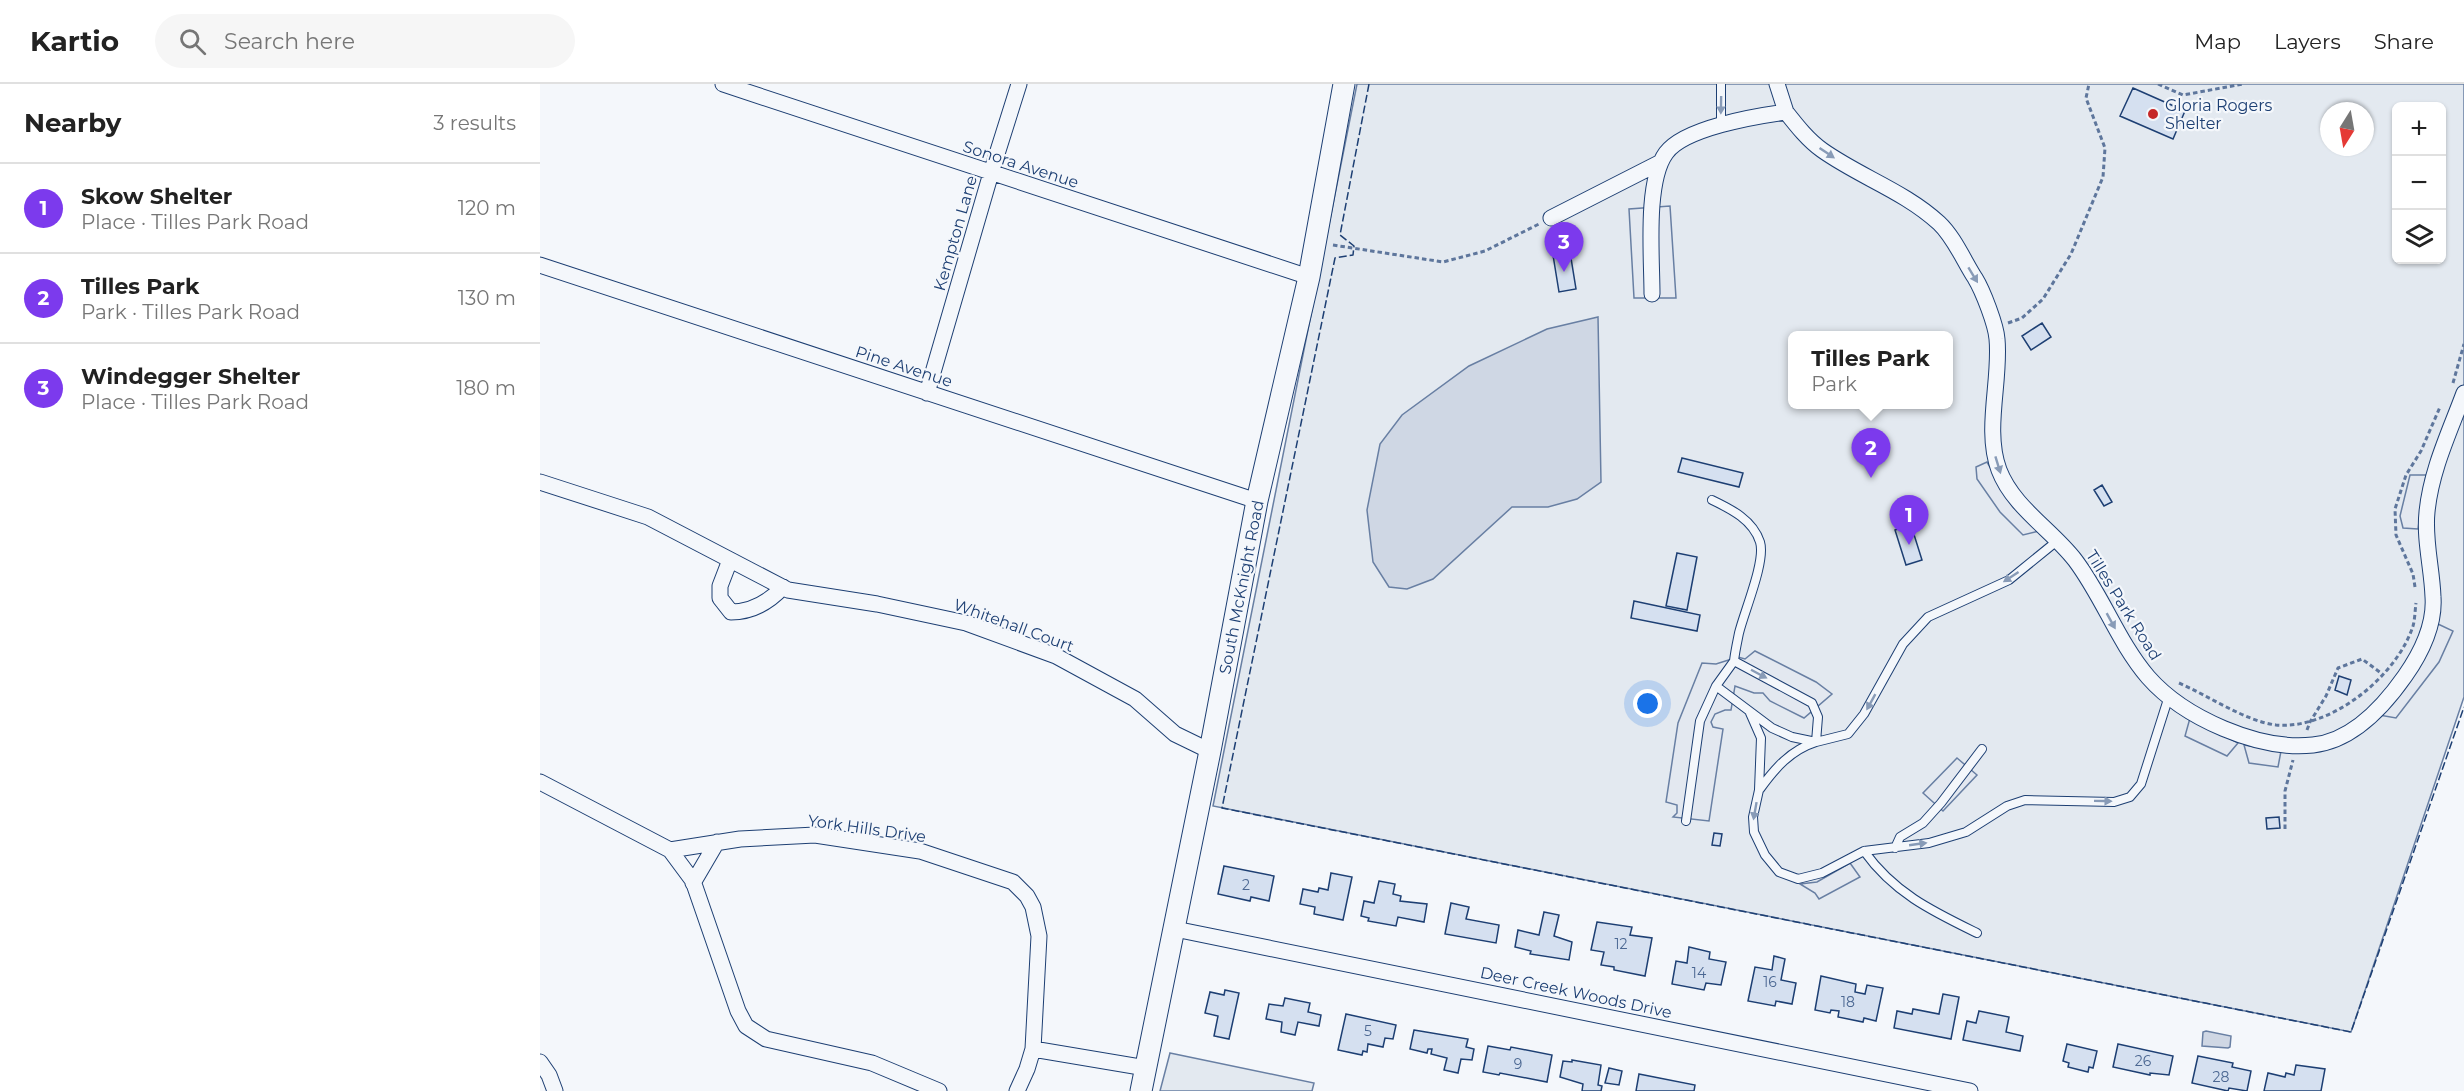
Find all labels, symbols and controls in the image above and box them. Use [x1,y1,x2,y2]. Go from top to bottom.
search box [155,14,575,68]
text: Kartio [30,24,119,58]
icon: search [176,25,209,58]
text: Search here [224,28,355,55]
text: Map [2194,29,2241,54]
text: Layers [2274,29,2341,54]
text: Share [2374,29,2434,54]
one-way arrow [1716,95,1726,114]
place label: Gloria Rogers Shelter [2165,96,2273,133]
north arrow [2320,102,2374,156]
map controls [2392,102,2446,264]
button: + [2392,102,2446,156]
text: Nearby [24,107,121,139]
marker: Gloria Rogers Shelter [2146,107,2160,121]
text: 3 results [433,111,516,135]
street label: Sonora Avenue [961,137,1081,192]
one-way arrow [1819,147,1835,159]
button: − [2392,156,2446,210]
street label: Kempton Lane [930,173,981,293]
text: Skow Shelter [81,183,232,210]
text: 1 [40,196,47,220]
text: 120 m [458,196,516,220]
text: Place · Tilles Park Road [81,210,309,234]
button: layers [2392,210,2446,264]
pin: 3 [1544,222,1584,272]
one-way arrow [1968,267,1979,283]
text: Tilles Park [81,273,199,300]
text: 2 [38,286,49,310]
text: 130 m [458,286,516,310]
text: Park · Tilles Park Road [81,300,300,324]
popup [1788,331,1953,409]
street label: Pine Avenue [853,342,955,391]
text: Tilles Park [1811,345,1930,372]
text: Windegger Shelter [81,363,300,390]
text: Park [1811,372,1857,396]
text: 3 [38,376,49,400]
text: 180 m [456,376,516,400]
text: Place · Tilles Park Road [81,390,309,414]
pin: 2 [1852,428,1890,478]
one-way arrow [1994,456,2003,474]
pin: 1 [1890,496,1928,545]
street label: South McKnight Road [1215,498,1268,676]
street label: Tilles Park Road [2082,547,2165,664]
one-way arrow [2002,571,2019,582]
street label: Whitehall Court [951,595,1077,656]
one-way arrow [2106,613,2116,630]
one-way arrow [1750,670,1767,679]
your location [1633,689,1662,718]
one-way arrow [1866,694,1876,711]
one-way arrow [2094,797,2113,806]
one-way arrow [1751,801,1760,820]
street label: York Hills Drive [807,811,927,846]
one-way arrow [1909,840,1928,849]
house number: 2 [1242,876,1250,894]
house number: 12 [1614,935,1628,953]
street label: Deer Creek Woods Drive [1478,963,1673,1022]
house number: 14 [1692,964,1707,982]
house number: 16 [1763,973,1777,991]
house number: 18 [1841,993,1855,1011]
house number: 5 [1364,1022,1372,1040]
house number: 26 [2135,1052,2152,1070]
house number: 9 [1514,1055,1522,1073]
house number: 28 [2213,1068,2230,1086]

